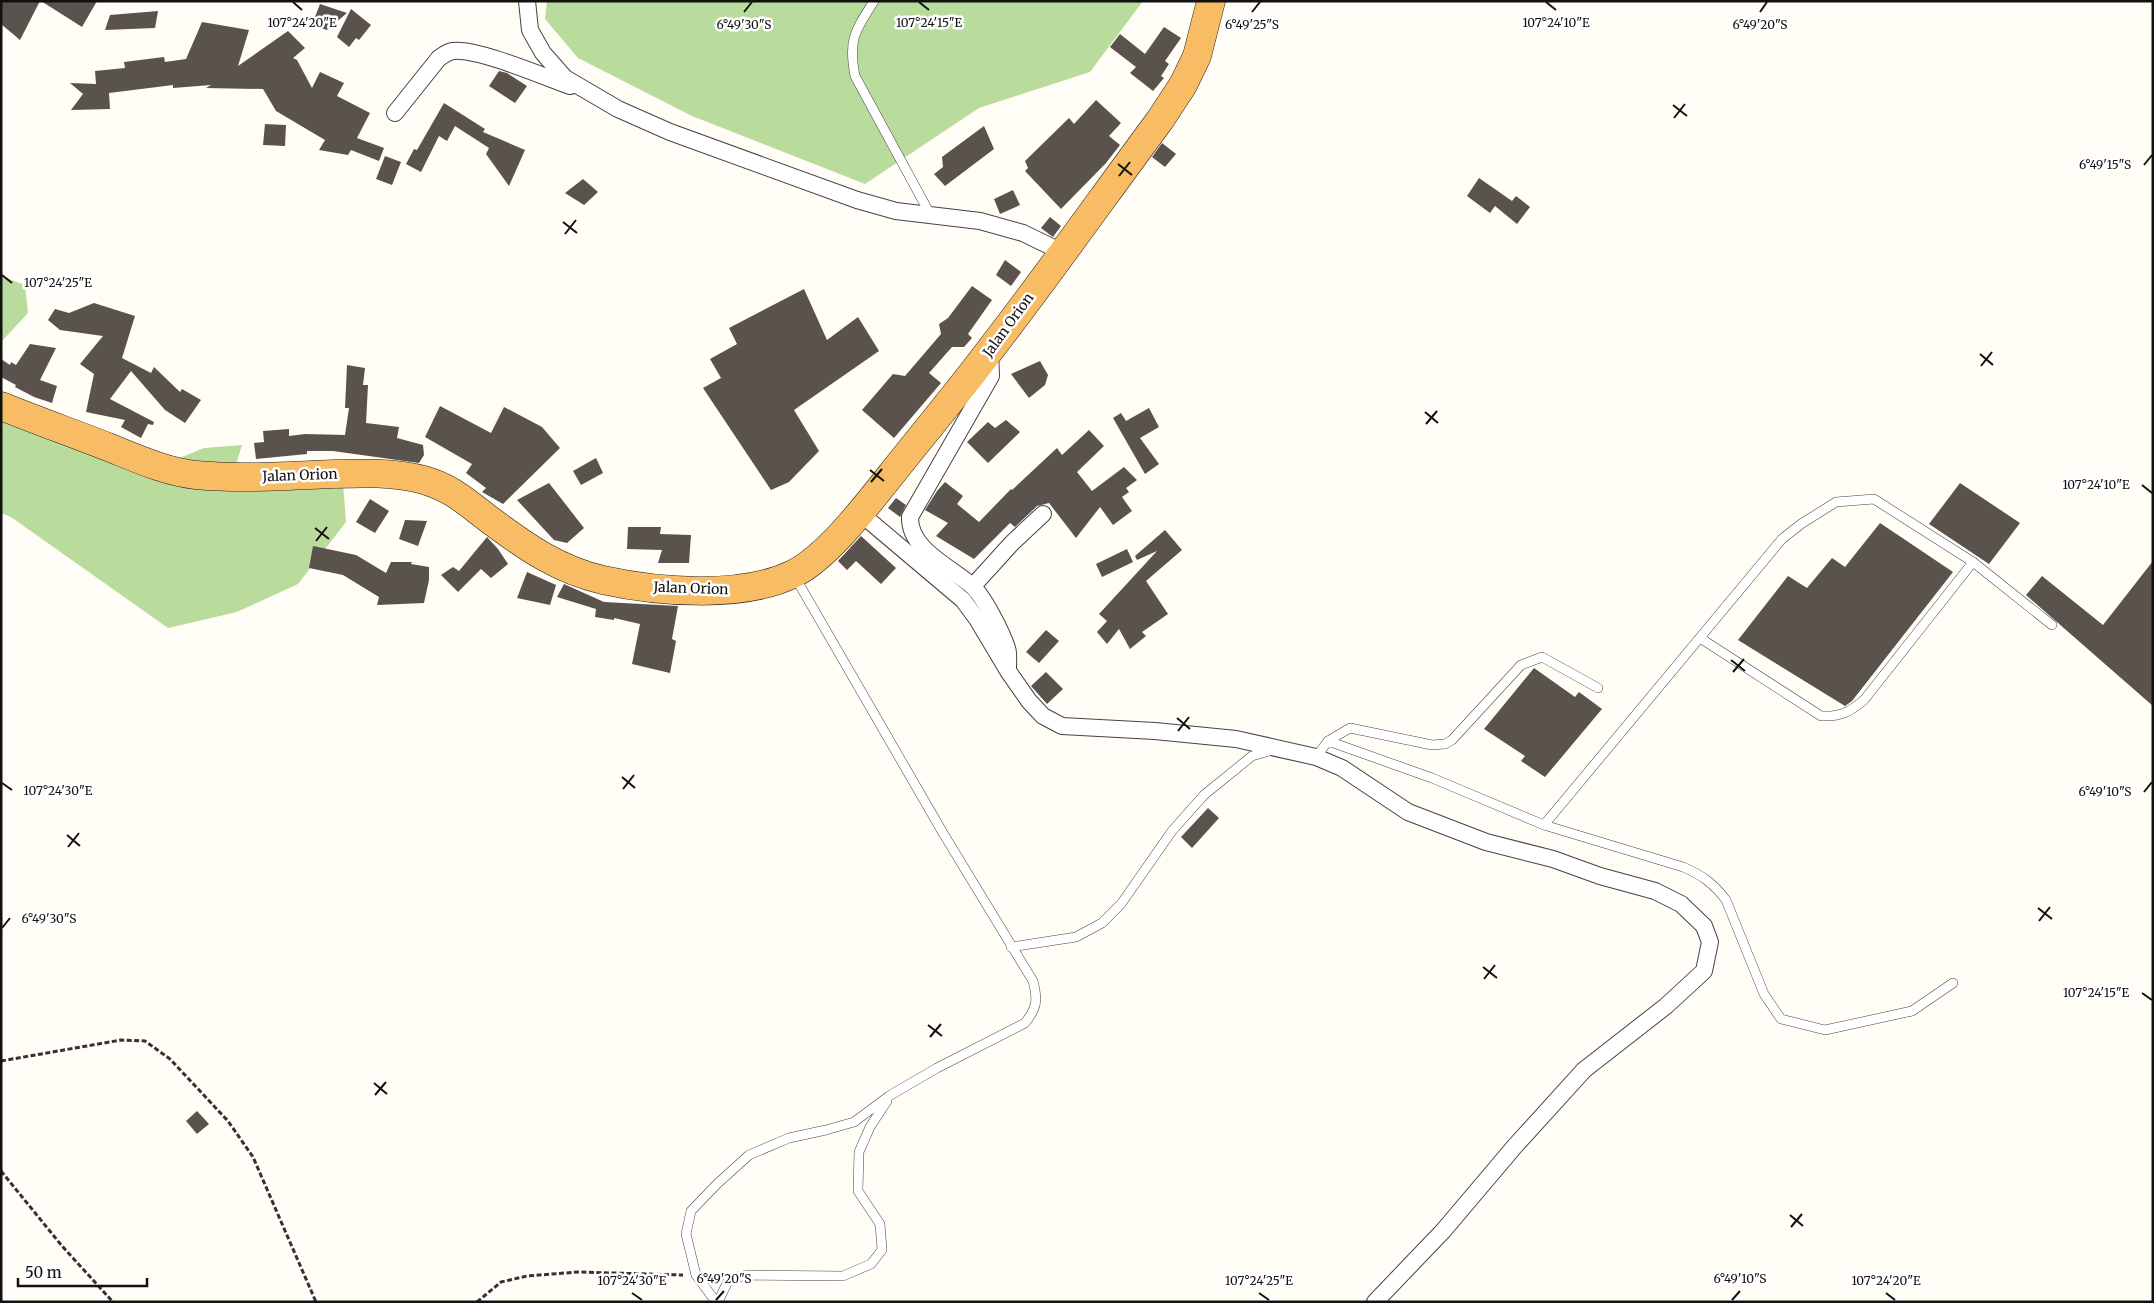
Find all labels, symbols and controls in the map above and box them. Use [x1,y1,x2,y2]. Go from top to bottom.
text: 107°24'20"E [267,15,337,30]
text: 107°24'15"E [896,15,962,30]
text: 107°24'10"E [1522,15,1590,30]
text: 6°49'30"S [717,17,771,32]
text: 6°49'25"S [1225,17,1279,32]
text: 6°49'20"S [1733,17,1787,32]
text: 6°49'15"S [2079,157,2131,172]
text: 107°24'25"E [24,275,92,290]
street label: Jalan Orion [978,289,1037,362]
street label: Jalan Orion [261,465,338,485]
text: 107°24'10"E [2062,477,2130,492]
street label: Jalan Orion [652,578,729,598]
text: 107°24'30"E [24,783,93,798]
text: 6°49'10"S [2079,784,2131,799]
text: 6°49'30"S [22,911,76,926]
text: 107°24'15"E [2063,985,2129,1000]
scale bar [18,1256,146,1288]
text: 50 m [25,1263,62,1282]
text: 6°49'20"S [697,1271,751,1286]
text: 6°49'10"S [1714,1271,1766,1286]
text: 107°24'30"E [598,1273,667,1288]
text: 107°24'25"E [1225,1273,1293,1288]
text: 107°24'20"E [1851,1273,1921,1288]

